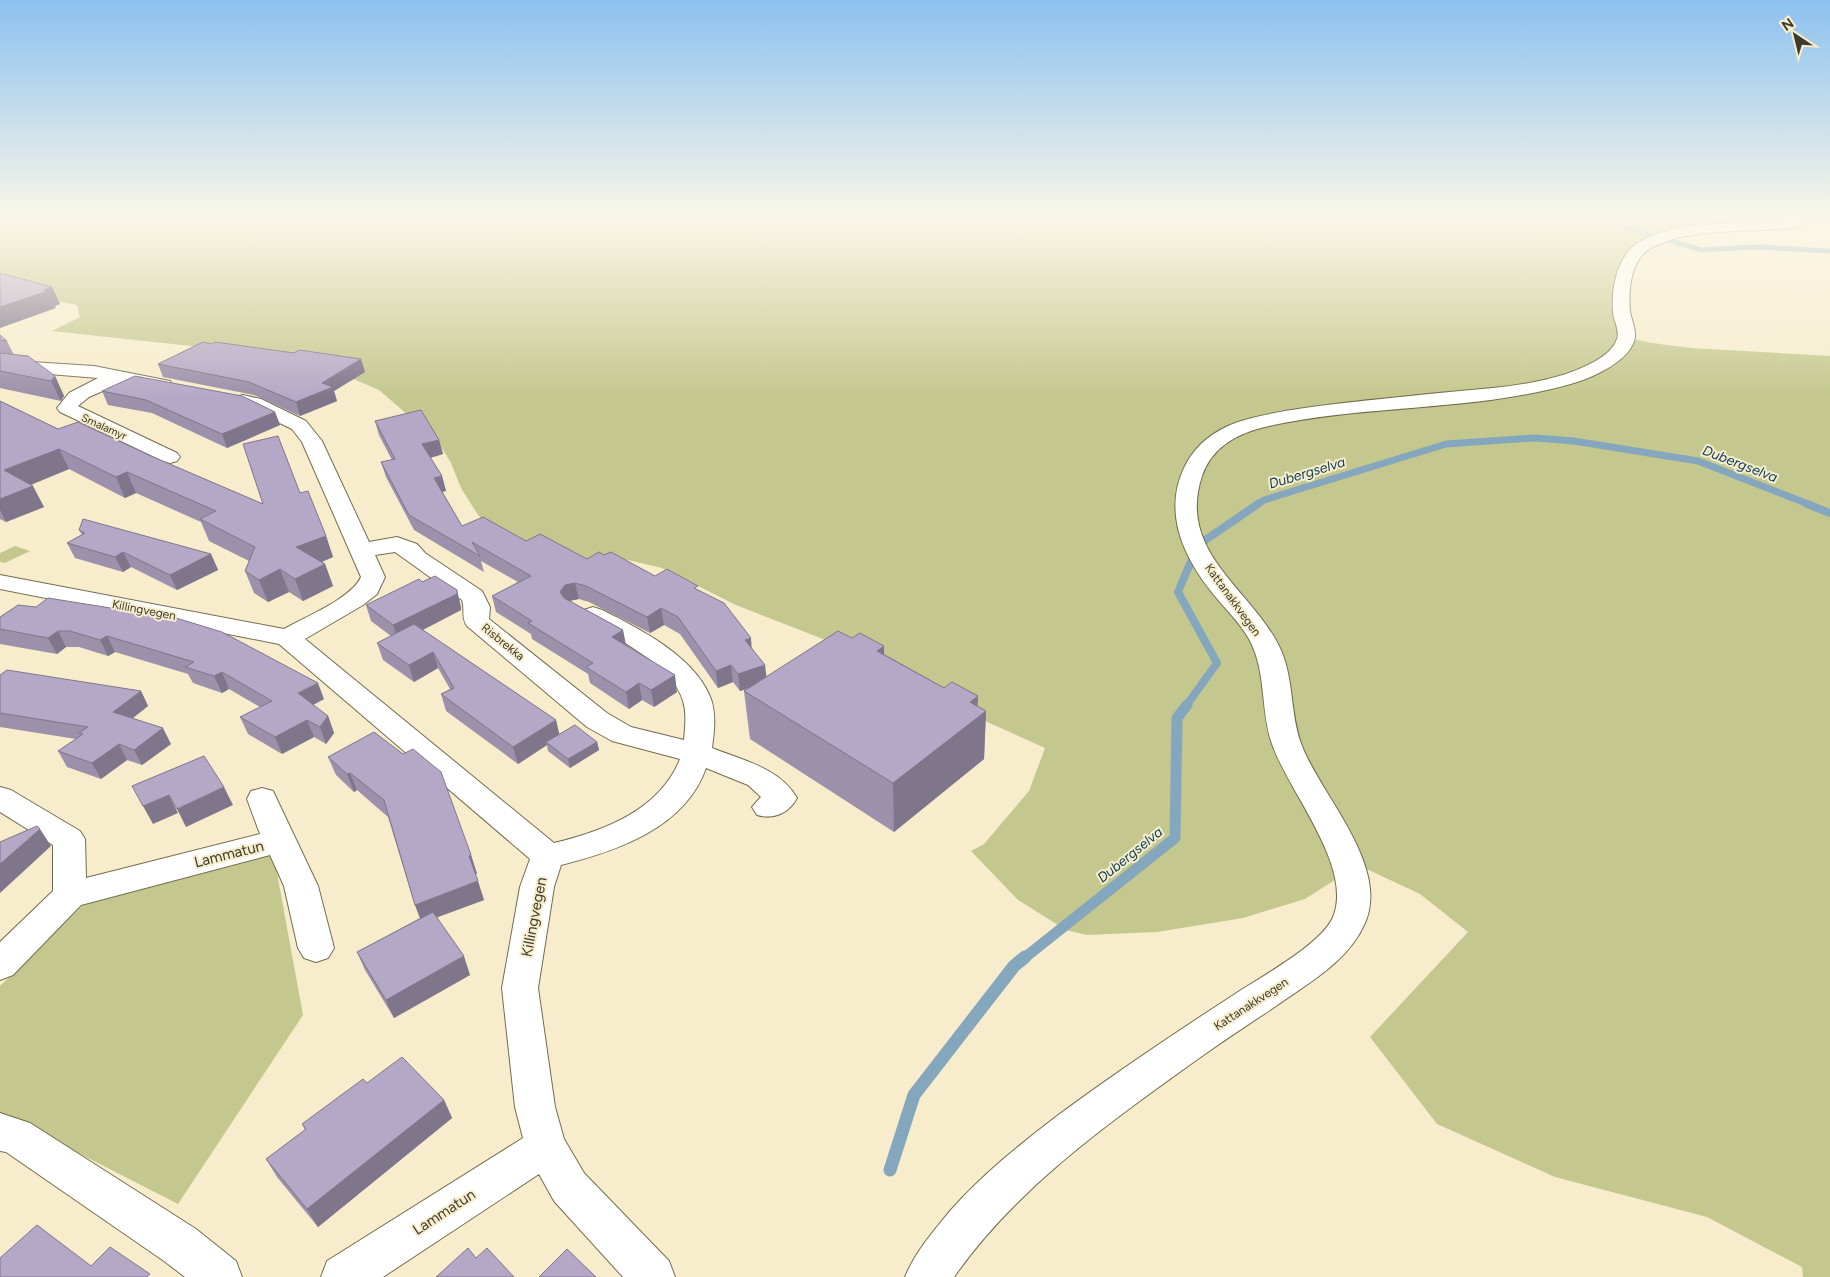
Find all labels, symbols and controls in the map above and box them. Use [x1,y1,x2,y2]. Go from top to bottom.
north arrow [1770,10,1820,60]
text: N [1779,15,1797,35]
street label: Smalamyr [79,411,129,443]
water label: Dubergselva [1700,442,1780,486]
water label: Dubergselva [1267,453,1347,493]
street label: Kattanakkvegen [1202,561,1264,639]
street label: Killingvegen [111,597,177,623]
street label: Risbrekka [479,620,527,664]
water label: Dubergselva [1094,824,1166,886]
street label: Lammatun [192,837,266,871]
street label: Killingvegen [517,875,551,959]
street label: Kattanakkvegen [1211,975,1291,1033]
street label: Lammatun [409,1185,479,1239]

